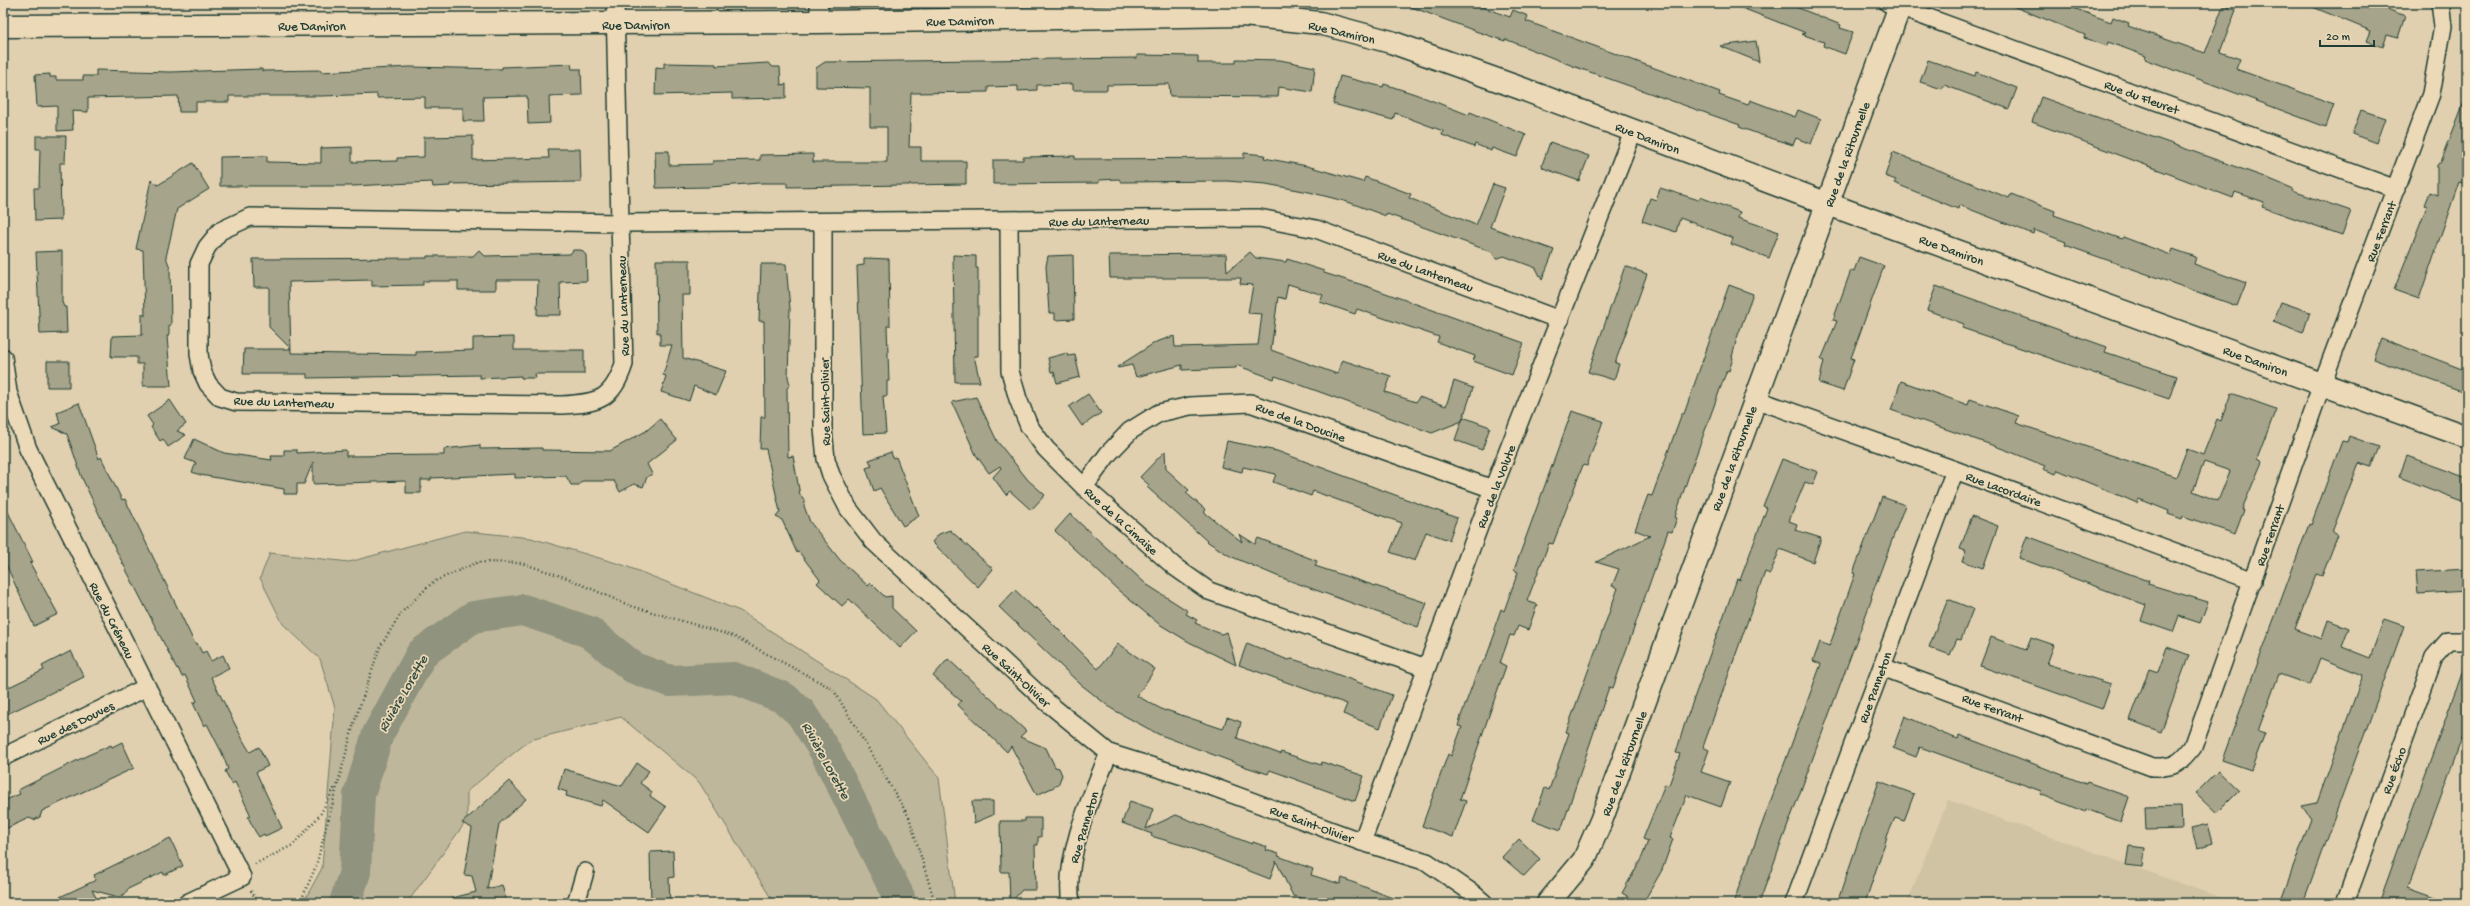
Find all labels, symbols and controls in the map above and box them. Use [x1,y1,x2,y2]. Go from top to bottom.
street label: Rue Damiron [926,14,995,31]
street label: Rue Damiron [1307,18,1377,49]
street label: Rue Damiron [602,19,671,34]
street label: Rue Damiron [278,20,347,35]
scale bar [2320,22,2374,48]
text: 20 m [2326,31,2351,45]
street label: Rue du Fleuret [2102,78,2182,119]
street label: Rue de la Ritournelle [1822,100,1874,210]
street label: Rue Damiron [1613,120,1682,159]
street label: Rue Ferrant [2364,198,2401,264]
street label: Rue du Lanterneau [1049,214,1149,231]
street label: Rue Damiron [1917,233,1986,270]
street label: Rue du Lanterneau [1375,248,1475,297]
street label: Rue du Lanterneau [615,255,634,356]
street label: Rue Damiron [2221,344,2290,381]
street label: Rue Saint-Olivier [818,357,835,446]
street label: Rue du Lanterneau [233,394,334,413]
street label: Rue de la Doucine [1253,400,1347,447]
street label: Rue de la Ritournelle [1709,404,1761,514]
street label: Rue de la Volute [1475,443,1520,531]
street label: Rue Lacordaire [1963,470,2043,511]
street label: Rue de la Cimaise [1080,485,1160,559]
street label: Rue Ferrant [2254,502,2289,569]
street label: Rue du Créneau [85,580,137,662]
street label: Rue Saint-Olivier [978,640,1054,712]
street label: Rue Panneton [1857,650,1896,725]
water label: Rivière Lorette [375,652,433,736]
street label: Rue Ferrant [1960,691,2026,728]
street label: Rue des Douves [35,699,118,749]
street label: Rue de la Ritournelle [1599,709,1651,819]
water label: Rivière Lorette [797,720,853,803]
street label: Rue Écho [2379,745,2411,796]
street label: Rue Panneton [1067,789,1104,865]
street label: Rue Saint-Olivier [1267,803,1356,848]

